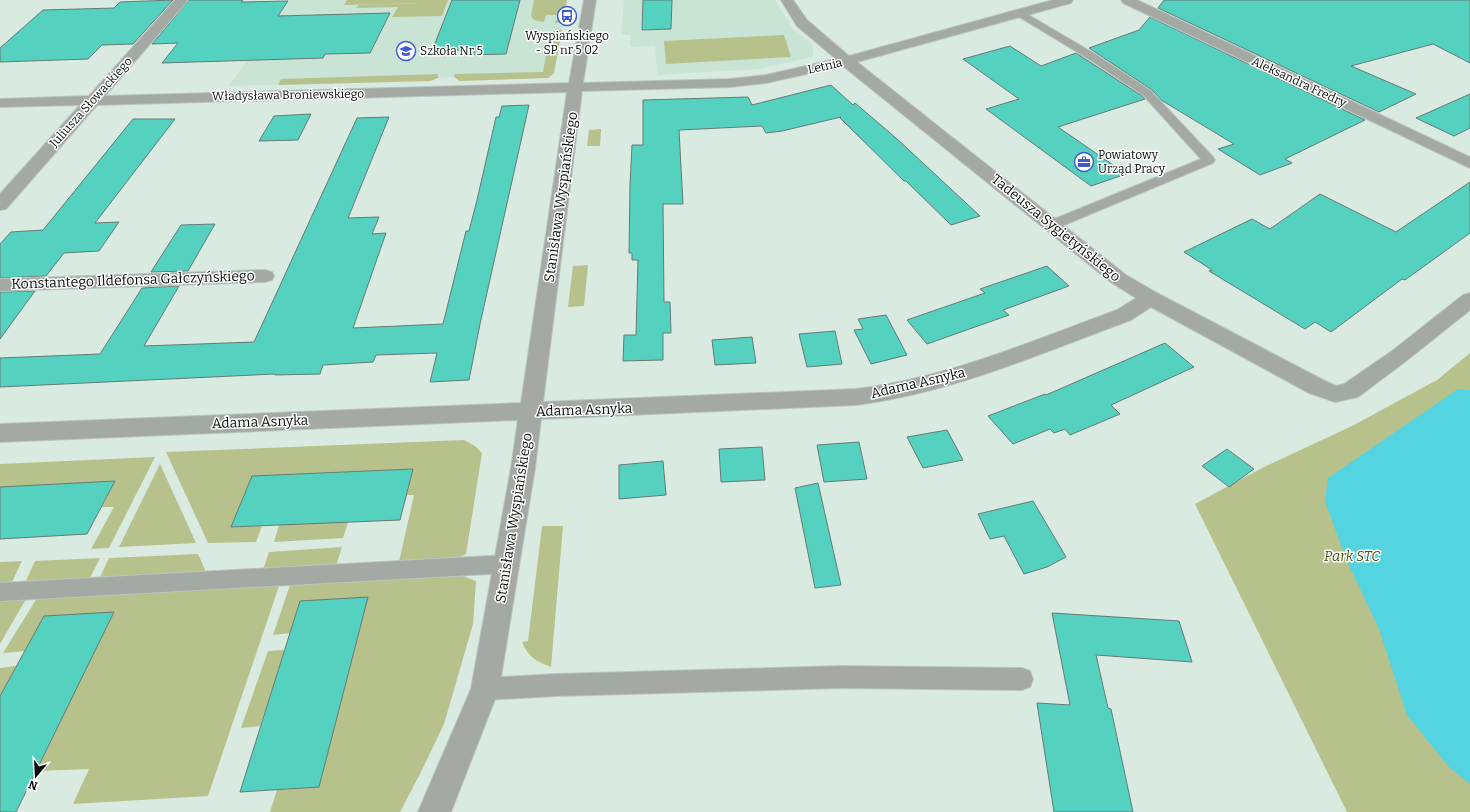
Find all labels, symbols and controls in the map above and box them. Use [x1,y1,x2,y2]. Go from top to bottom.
bus stop icon: Wyspiańskiego - SP nr 5 02 [556,5,578,27]
place label: Wyspiańskiego - SP nr 5 02 [525,29,609,57]
school or university icon: Szkoła Nr 5 [395,40,417,62]
place label: Szkoła Nr 5 [420,44,483,58]
street label: Juliusza Słowackiego [46,54,135,151]
street label: Aleksandra Fredry [1249,54,1349,110]
street label: Letnia [806,55,844,77]
street label: Władysława Broniewskiego [212,87,364,103]
street label: Stanisława Wyspiańskiego [541,111,581,283]
place label: Powiatowy Urząd Pracy [1098,148,1166,176]
office icon: Powiatowy Urząd Pracy [1073,151,1095,173]
street label: Tadeusza Sygietyńskiego [988,171,1124,285]
street label: Konstantego Ildefonsa Gałczyńskiego [11,267,255,293]
street label: Adama Asnyka [869,364,967,402]
street label: Adama Asnyka [535,400,633,420]
street label: Adama Asnyka [211,412,309,432]
street label: Stanisława Wyspiańskiego [492,432,536,604]
park label: Park STC [1324,548,1380,565]
north arrow [16,756,56,796]
text: N [27,777,39,793]

